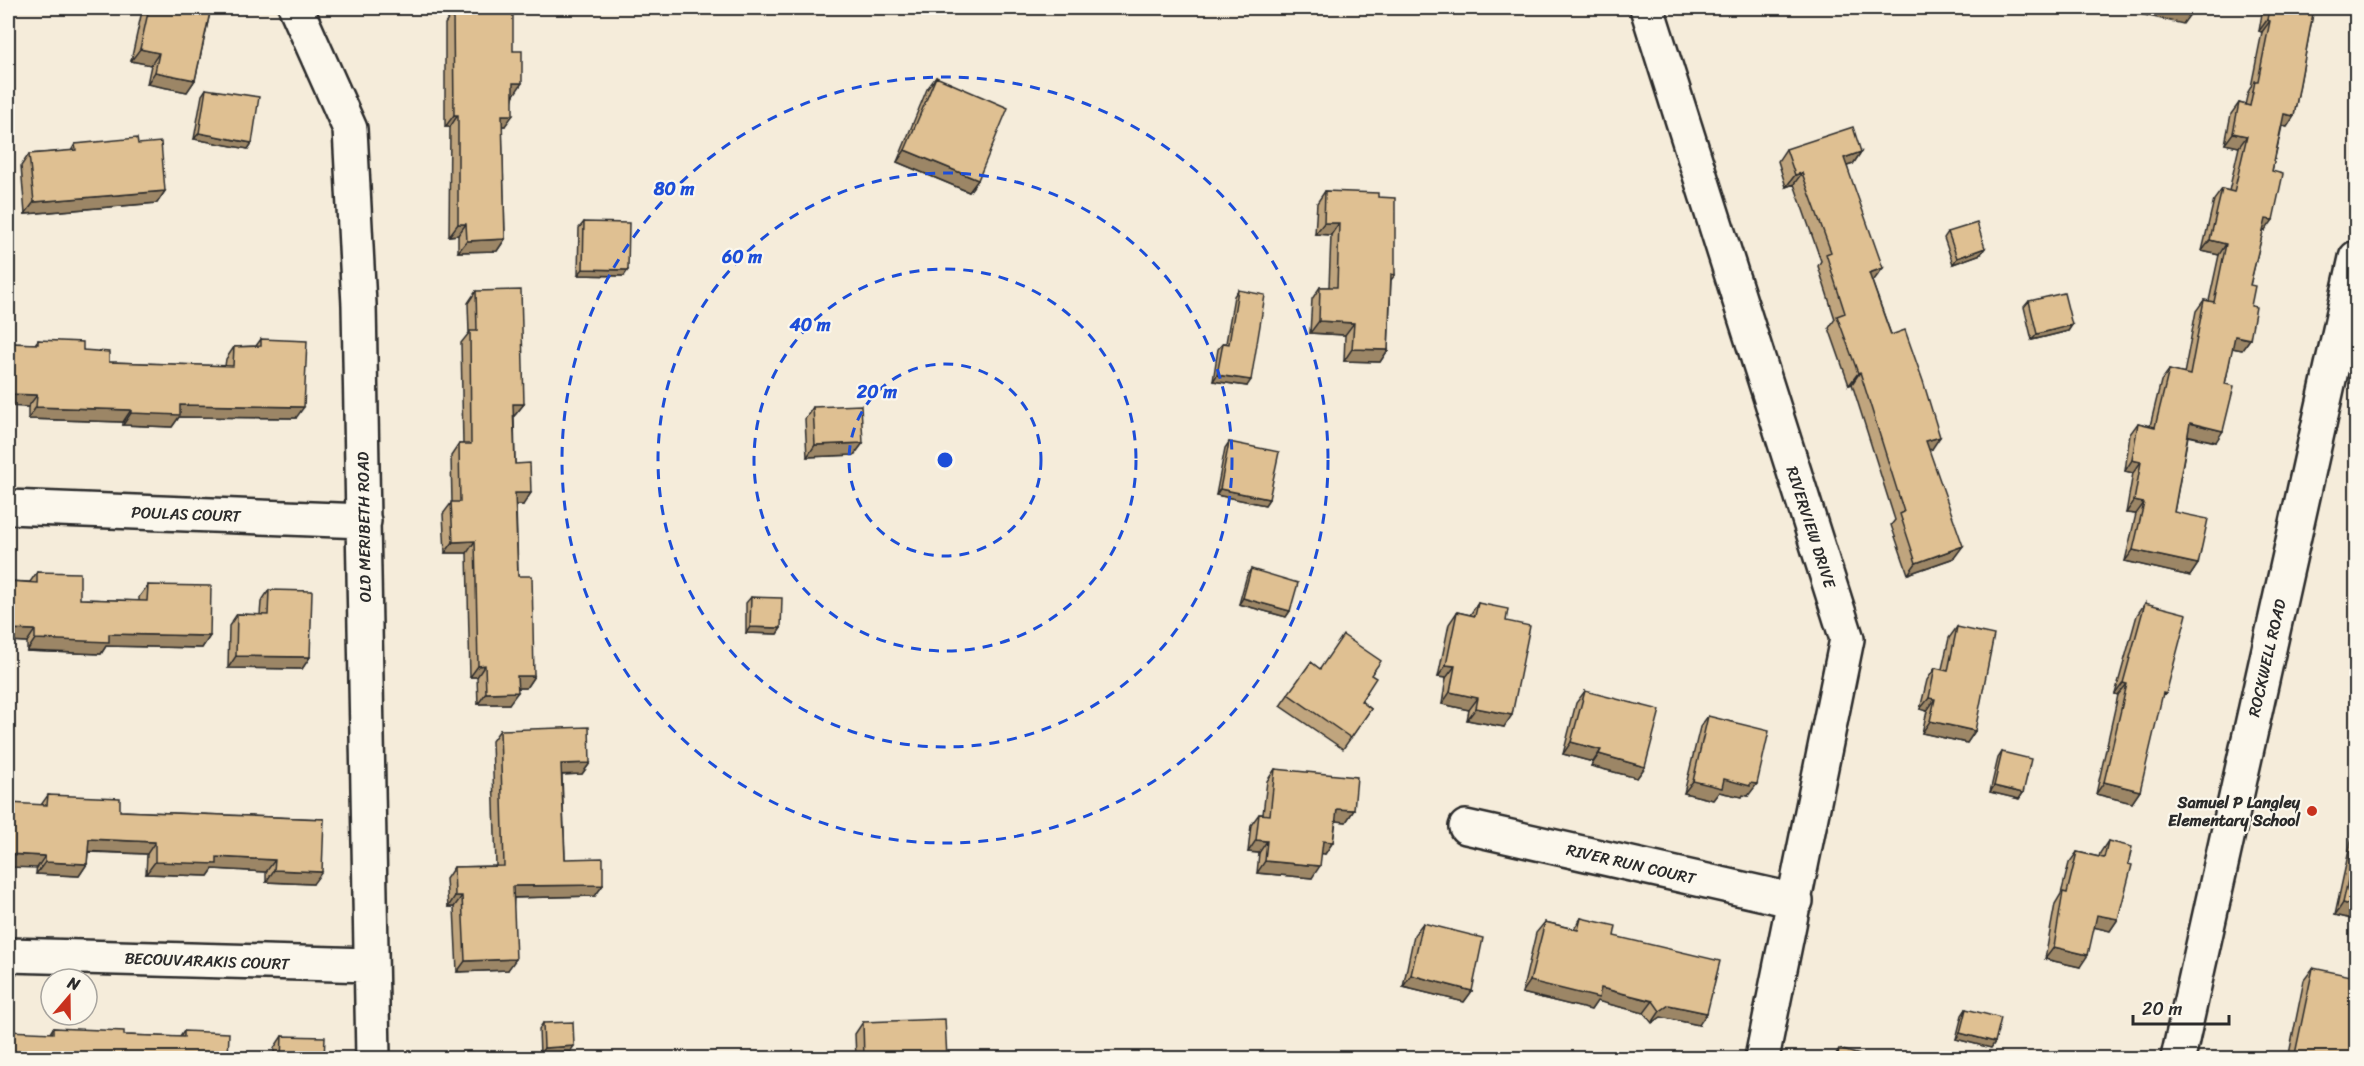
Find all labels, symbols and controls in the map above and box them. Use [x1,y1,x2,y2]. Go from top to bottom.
text: 80 m [653,173,695,205]
text: 60 m [721,241,762,273]
text: 40 m [788,309,831,341]
text: 20 m [856,376,897,408]
centre of rings [935,450,955,470]
street label: OLD MERIBETH ROAD [348,451,380,603]
street label: RIVERVIEW DRIVE [1778,462,1845,593]
street label: POULAS COURT [131,498,242,530]
street label: ROCKWELL ROAD [2239,596,2295,720]
place label: Samuel P Langley Elementary School [2168,788,2301,835]
marker: Samuel P Langley Elementary School [2305,804,2319,818]
street label: RIVER RUN COURT [1563,835,1700,893]
street label: BECOUVARAKIS COURT [124,944,291,978]
north arrow [39,967,99,1027]
text: N [63,968,85,999]
scale bar [2133,988,2229,1026]
text: 20 m [2142,993,2182,1025]

